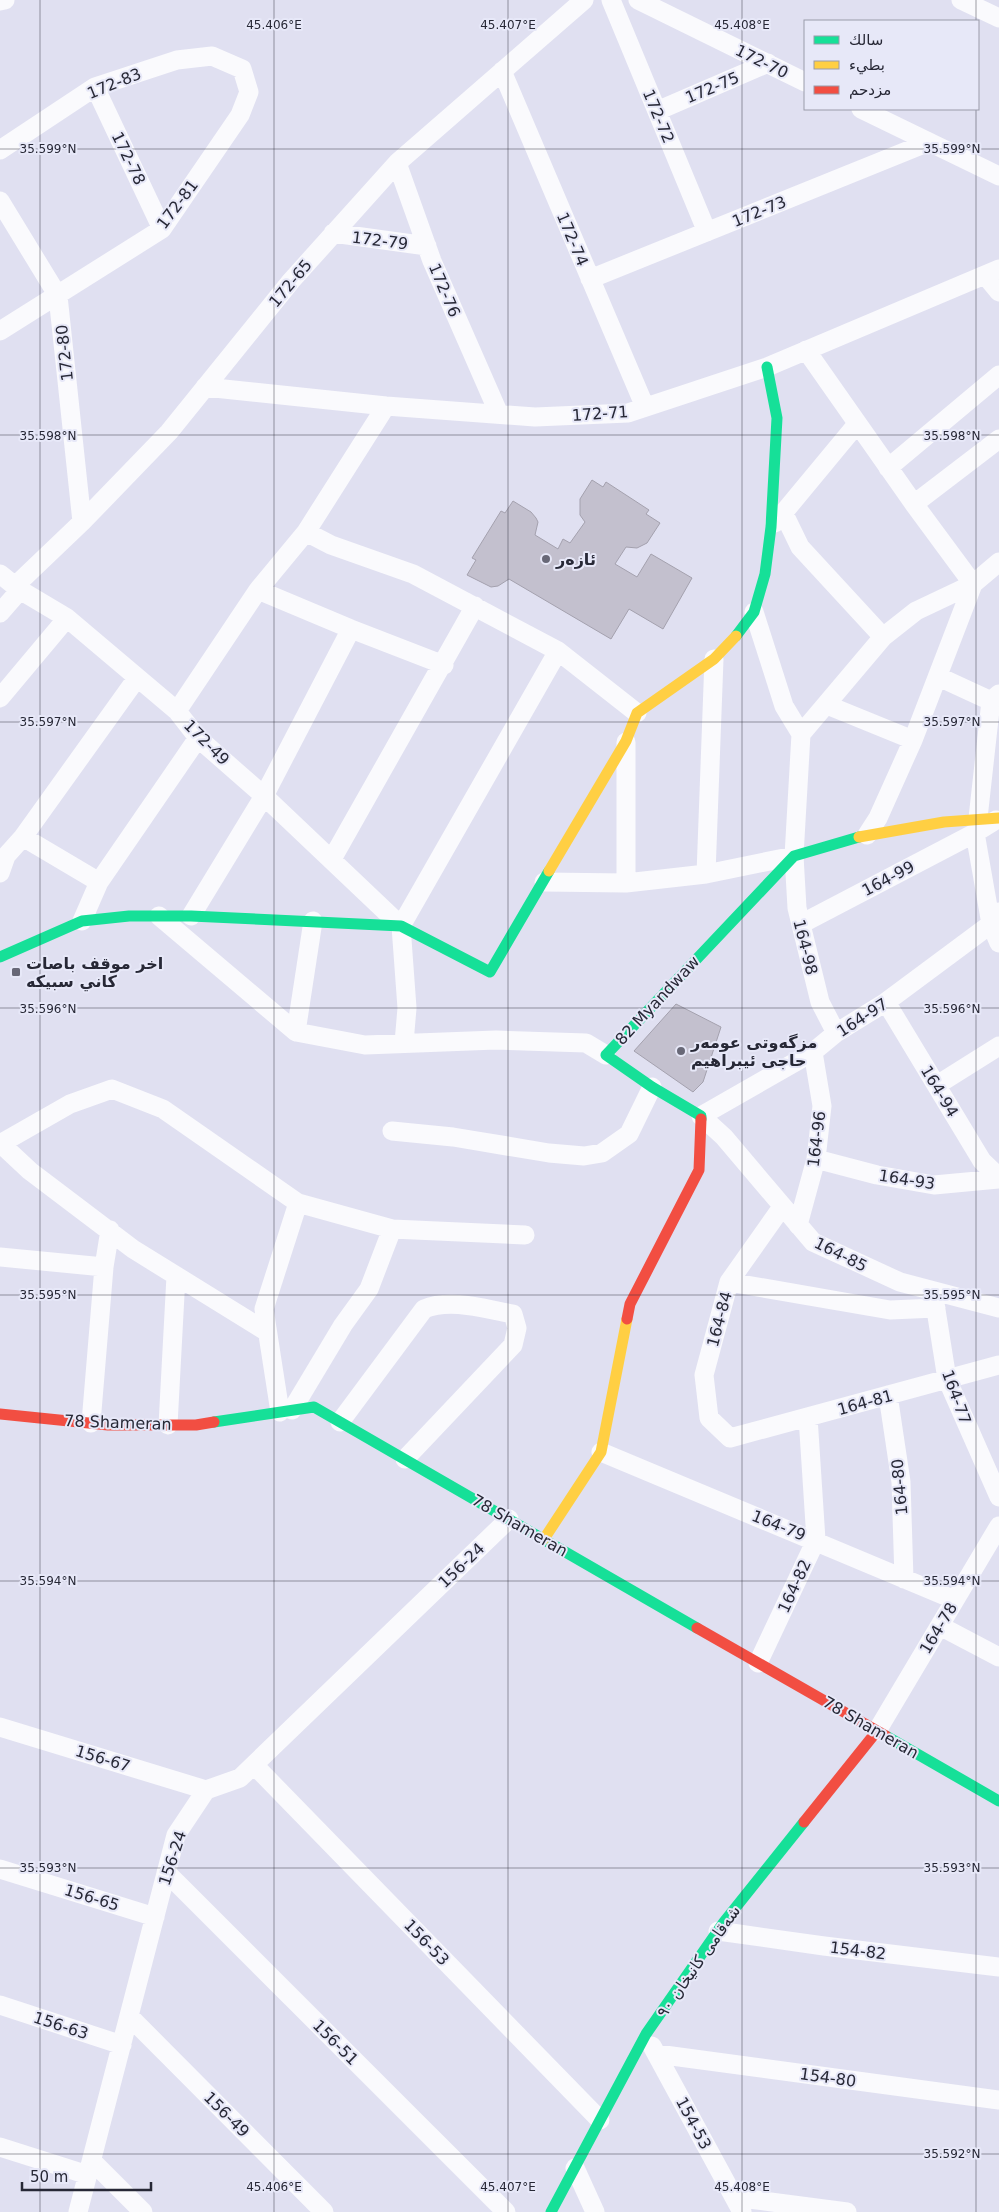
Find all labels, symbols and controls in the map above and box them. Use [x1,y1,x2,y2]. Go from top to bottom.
text: 45.406°E [246,18,302,32]
text: 45.407°E [480,18,536,32]
text: 45.408°E [714,18,770,32]
legend [804,20,979,110]
text: سالك [849,31,883,49]
street label: 172-70 [732,40,791,82]
text: بطيء [849,56,885,75]
street label: 172-83 [84,64,144,103]
street label: 172-75 [682,68,742,107]
text: مزدحم [849,81,891,99]
street label: 172-72 [639,86,678,146]
street label: 172-78 [108,129,150,188]
text: 35.599°N [20,142,76,156]
text: 35.599°N [924,142,980,156]
street label: 172-81 [153,176,202,233]
street label: 172-73 [729,192,789,231]
street label: 172-74 [553,209,592,269]
street label: 172-79 [351,228,409,253]
street label: 172-65 [265,256,316,311]
street label: 172-76 [425,260,464,320]
street label: 172-80 [52,324,77,382]
street label: 172-71 [571,402,629,425]
text: 35.598°N [20,429,76,443]
text: 35.598°N [924,429,980,443]
place label: ئازەر [555,550,596,569]
marker: ئازەر [540,553,552,565]
text: 35.597°N [20,715,76,729]
text: 35.597°N [924,715,980,729]
street label: 172-49 [180,716,233,769]
street label: 164-99 [859,857,918,900]
street label: 164-98 [789,917,822,977]
street label: 82 Myandwaw [611,952,703,1049]
place label: اخر موقف باصات كاني سبيكه [26,954,163,992]
marker: اخر موقف باصات كاني سبيكه [10,966,22,978]
street label: 164-97 [833,994,891,1041]
text: 35.596°N [20,1002,76,1016]
text: 35.596°N [924,1002,980,1016]
place label: مزگەوتی عومەر حاجی ئیبراهیم [690,1033,817,1070]
marker: مزگەوتی عومەر حاجی ئیبراهیم [675,1045,687,1057]
street label: 164-94 [917,1062,962,1120]
street label: 164-96 [804,1110,829,1168]
street label: 164-93 [877,1166,936,1193]
street label: 164-85 [811,1233,870,1276]
text: 35.595°N [20,1288,76,1302]
text: 35.595°N [924,1288,980,1302]
street label: 164-84 [703,1289,736,1349]
street label: 164-77 [938,1367,975,1427]
street label: 164-81 [835,1386,895,1419]
street label: 78 Shameran [64,1411,172,1434]
street label: 164-80 [888,1458,911,1516]
street label: 78 Shameran [468,1490,571,1561]
street label: 164-79 [749,1506,809,1545]
street label: 156-24 [434,1539,488,1592]
street label: 164-82 [774,1557,815,1616]
text: 35.594°N [20,1574,76,1588]
text: 35.594°N [924,1574,980,1588]
street label: 164-78 [916,1599,961,1657]
street label: 78 Shameran [819,1692,922,1763]
street label: 156-67 [73,1741,133,1776]
street label: 156-24 [155,1828,190,1888]
text: 35.593°N [20,1861,76,1875]
text: 35.593°N [924,1861,980,1875]
street label: 156-65 [62,1880,122,1915]
street label: شەقامی کانیخان ٩٠ [653,1902,744,2021]
street label: 156-53 [400,1915,453,1969]
street label: 154-82 [829,1938,887,1963]
street label: 156-63 [31,2008,91,2043]
street label: 156-51 [309,2016,362,2069]
street label: 154-80 [799,2064,857,2091]
street label: 156-49 [200,2088,253,2141]
street label: 154-53 [672,2094,715,2153]
text: 35.592°N [924,2147,980,2161]
scale bar [22,2160,151,2192]
text: 50 m [30,2168,68,2186]
text: 45.406°E [246,2180,302,2194]
text: 45.407°E [480,2180,536,2194]
text: 45.408°E [714,2180,770,2194]

